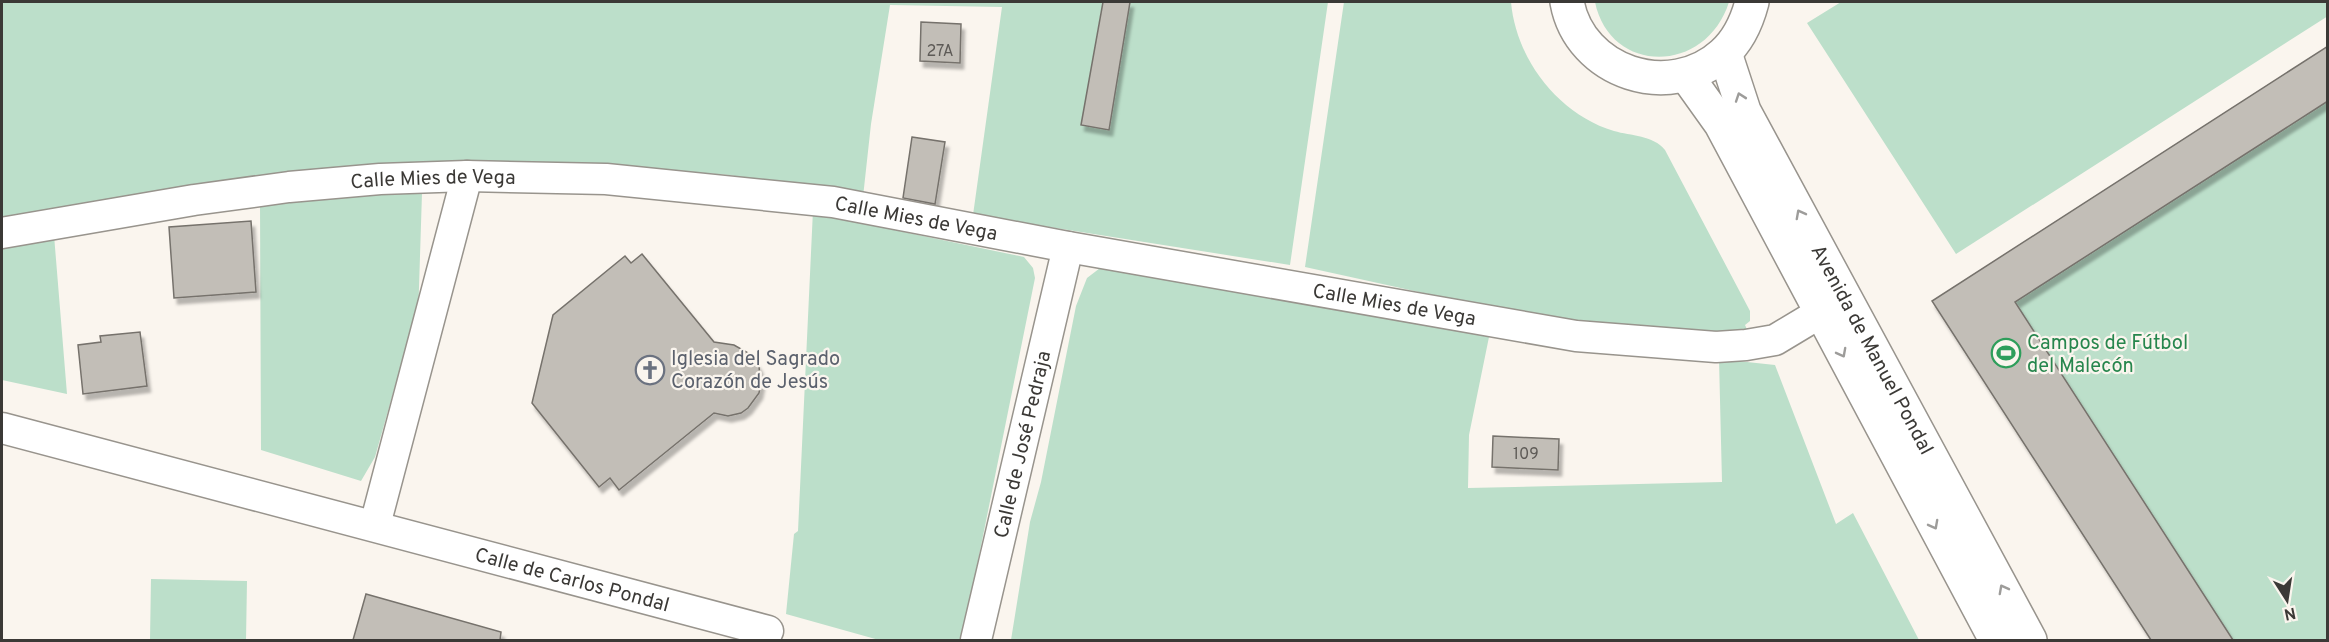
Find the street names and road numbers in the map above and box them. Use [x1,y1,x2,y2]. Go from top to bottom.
street label: Calle Mies de Vega [349,165,516,197]
street label: Calle Mies de Vega [832,192,999,248]
street label: Avenida de Manuel Pondal [1804,241,1938,460]
street label: Calle Mies de Vega [1310,279,1478,333]
street label: Calle de José Pedraja [989,348,1058,541]
street label: Calle de Carlos Pondal [472,543,672,619]

